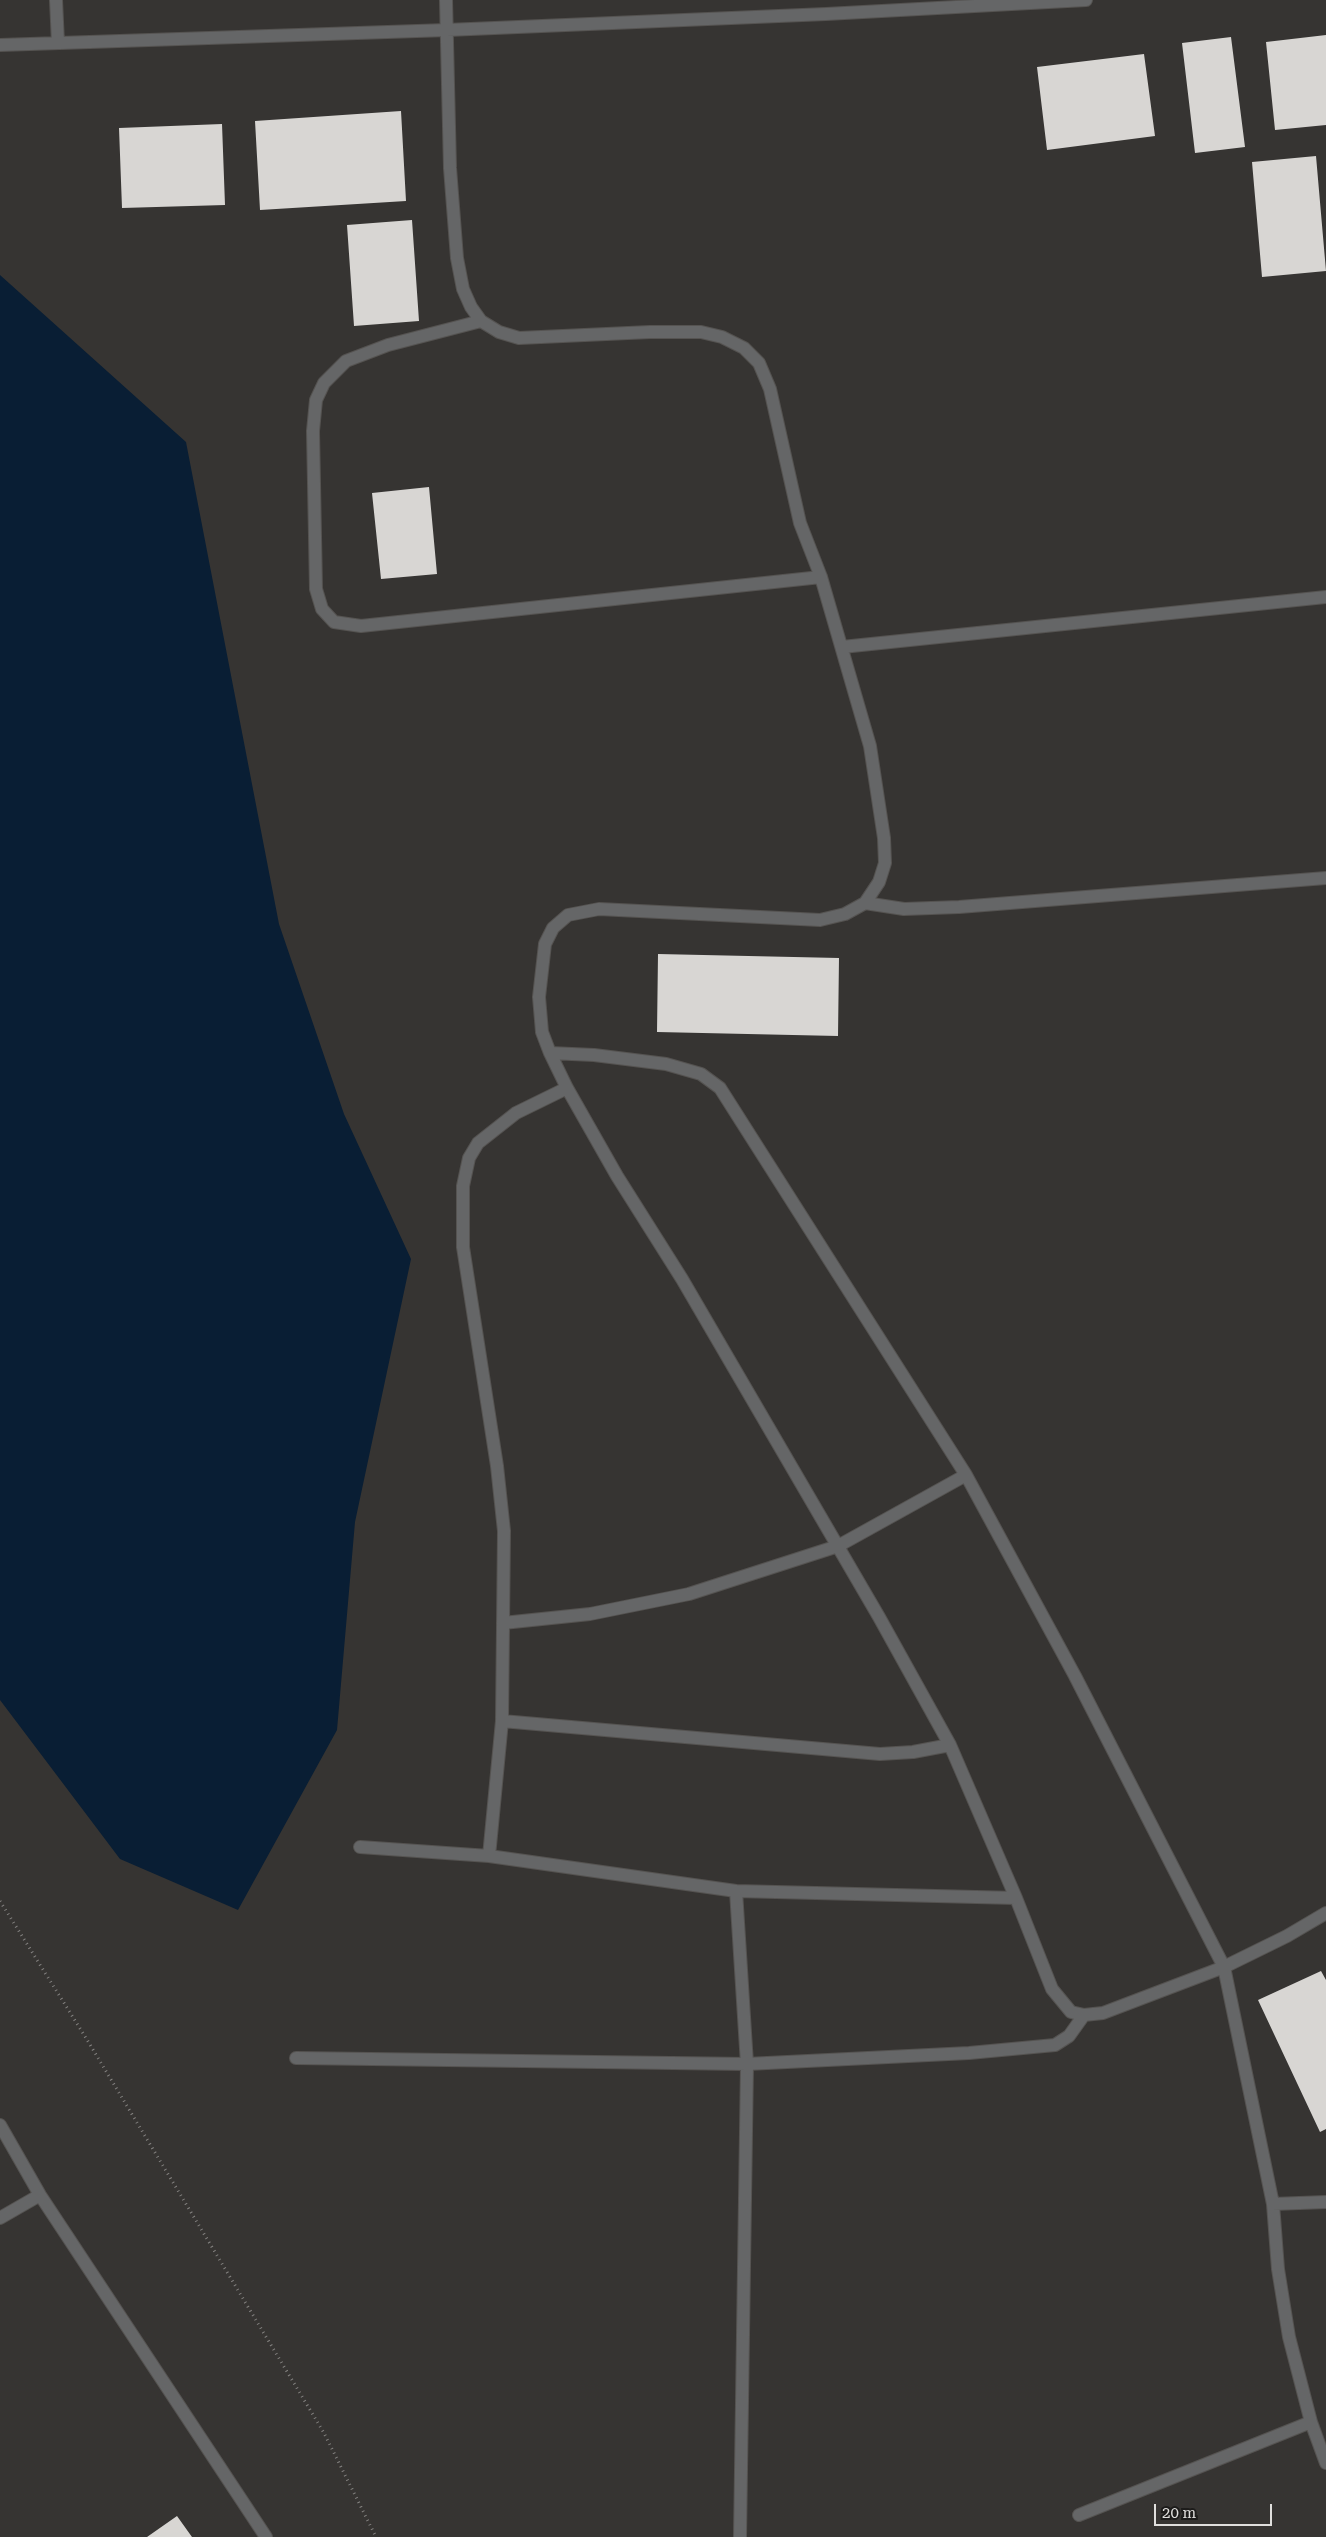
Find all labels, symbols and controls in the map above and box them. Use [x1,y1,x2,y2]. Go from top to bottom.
scale bar [1156,2494,1274,2526]
text: 20 m [1162,2504,1196,2522]

